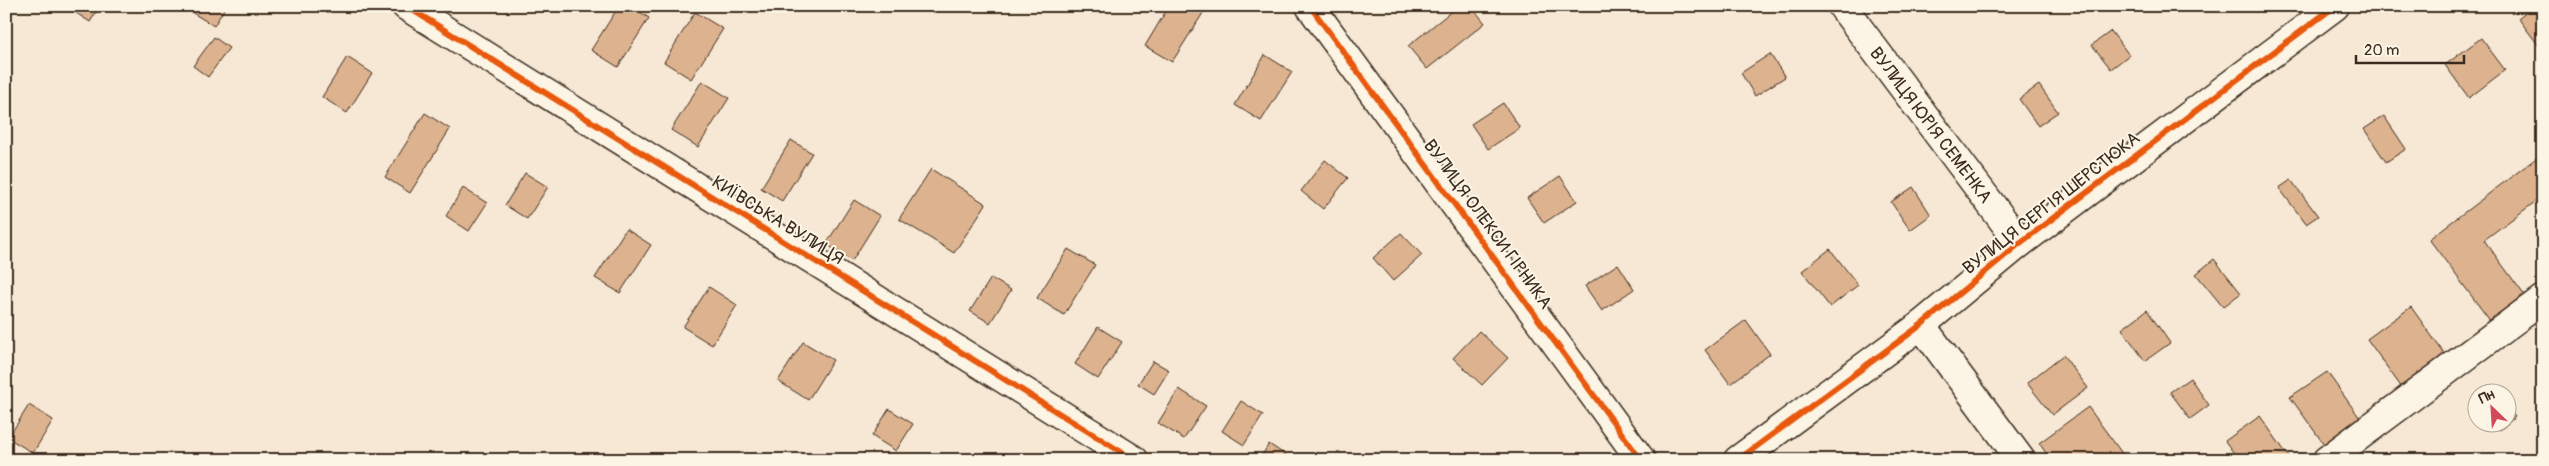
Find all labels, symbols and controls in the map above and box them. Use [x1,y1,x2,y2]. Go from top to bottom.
scale bar [2356,32,2464,64]
text: 20 m [2364,41,2399,60]
street label: ВУЛИЦЯ ЮРІЯ СЕМЕНКА [1864,43,1997,208]
street label: ВУЛИЦЯ СЕРГІЯ ШЕРСТЮКА [1958,127,2145,280]
street label: ВУЛИЦЯ ОЛЕКСИ ГІРНИКА [1418,135,1557,314]
street label: КИЇВСЬКА ВУЛИЦЯ [708,171,848,270]
north arrow [2466,384,2516,434]
text: Пн [2476,386,2497,408]

